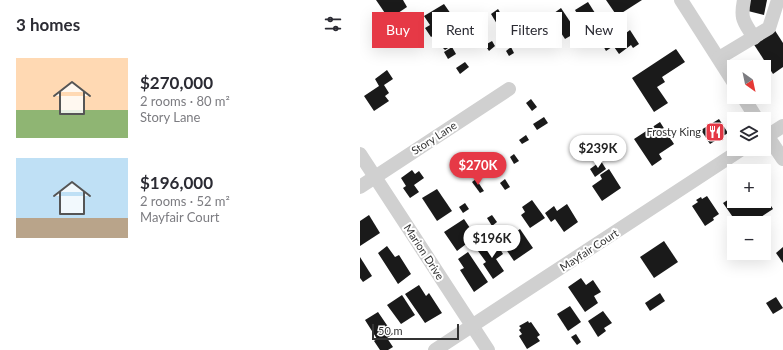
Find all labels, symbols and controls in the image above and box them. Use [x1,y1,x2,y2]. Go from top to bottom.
chip: Buy [372,12,424,48]
chip: Rent [432,12,488,48]
chip: Filters [496,12,562,48]
chip: New [570,12,627,48]
icon: filters [322,13,344,35]
text: 3 homes [16,14,80,35]
north arrow [727,60,771,104]
map controls [727,60,771,260]
text: $270,000 [140,72,213,93]
icon: home [48,74,96,122]
text: 2 rooms · 80 m² [140,93,230,109]
text: Story Lane [140,109,200,125]
button: layers [727,112,771,156]
street label: Story Lane [409,118,459,157]
restaurant icon: Frosty King [704,121,726,143]
place label: Frosty King [647,125,701,138]
pin: $239K [570,135,626,169]
text: $239K [578,140,618,156]
pin: $270K [450,152,506,186]
text: $270K [458,157,498,173]
button: + [727,164,771,208]
text: $196,000 [140,172,213,193]
icon: home [48,174,96,222]
text: 2 rooms · 52 m² [140,193,230,209]
text: Mayfair Court [140,209,219,225]
button: − [727,216,771,260]
street label: Marion Drive [402,222,447,282]
pin: $196K [464,225,520,259]
street label: Mayfair Court [557,226,620,273]
text: $196K [472,230,512,246]
scale bar [372,322,459,341]
text: 50 m [378,324,403,337]

